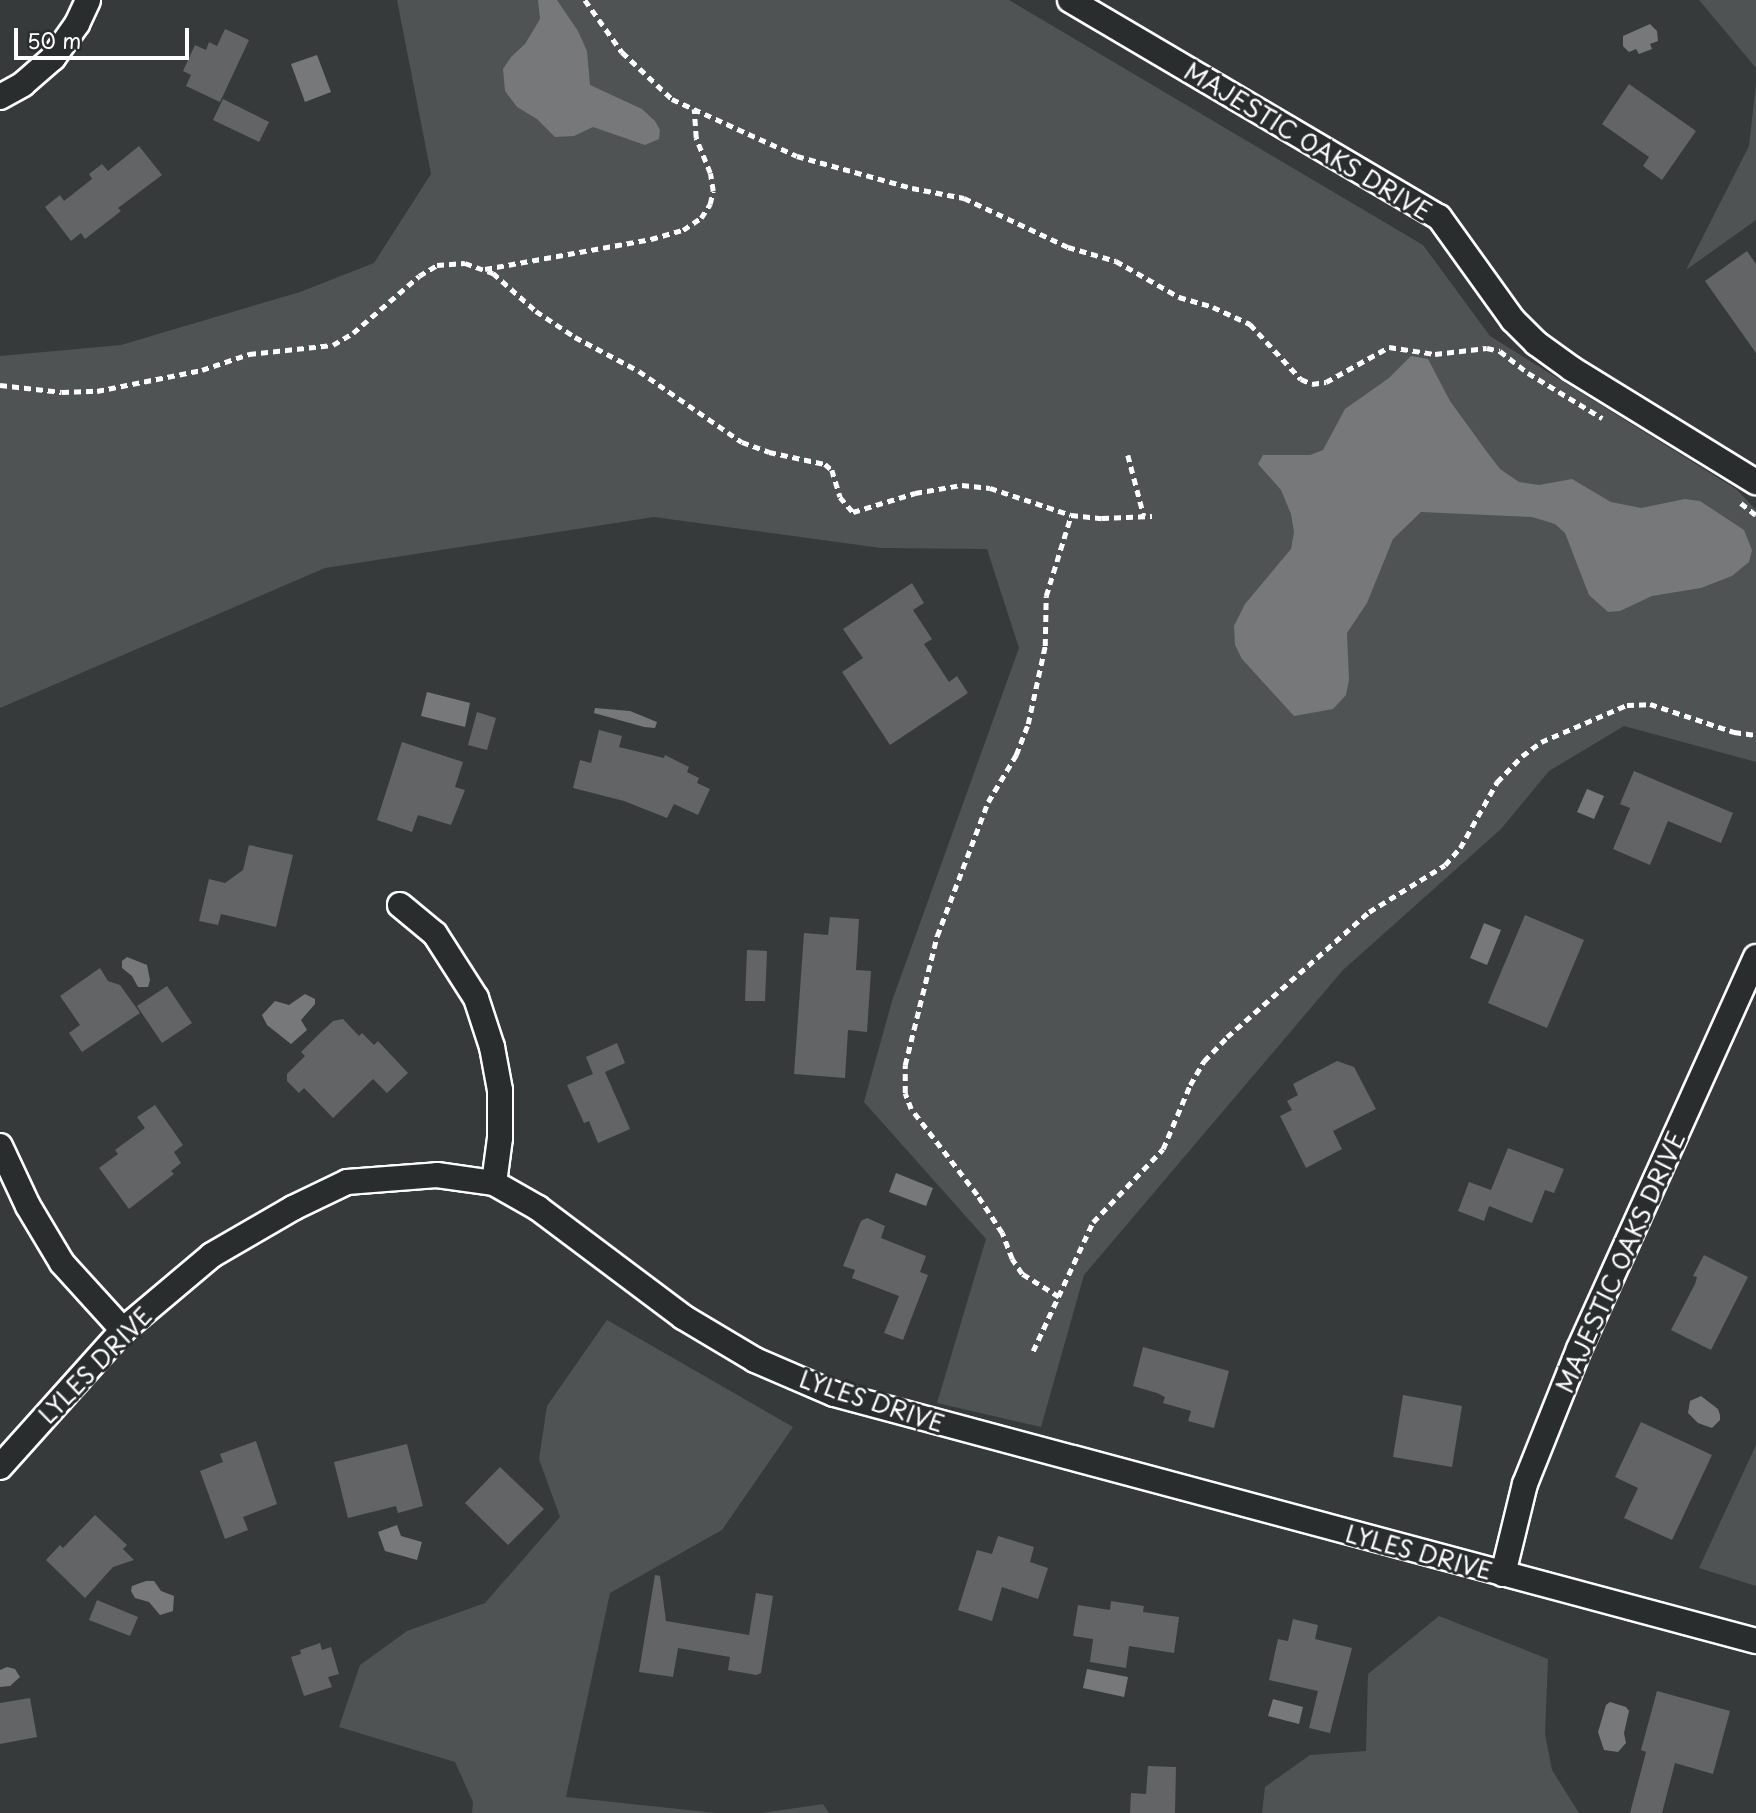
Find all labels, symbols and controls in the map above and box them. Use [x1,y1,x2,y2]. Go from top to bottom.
scale bar [18,14,192,58]
text: 50 m [27,24,81,56]
street label: MAJESTIC OAKS DRIVE [1179,56,1437,226]
street label: MAJESTIC OAKS DRIVE [1549,1127,1691,1397]
street label: LYLES DRIVE [32,1300,158,1430]
street label: LYLES DRIVE [795,1364,949,1438]
street label: LYLES DRIVE [1342,1518,1496,1586]

